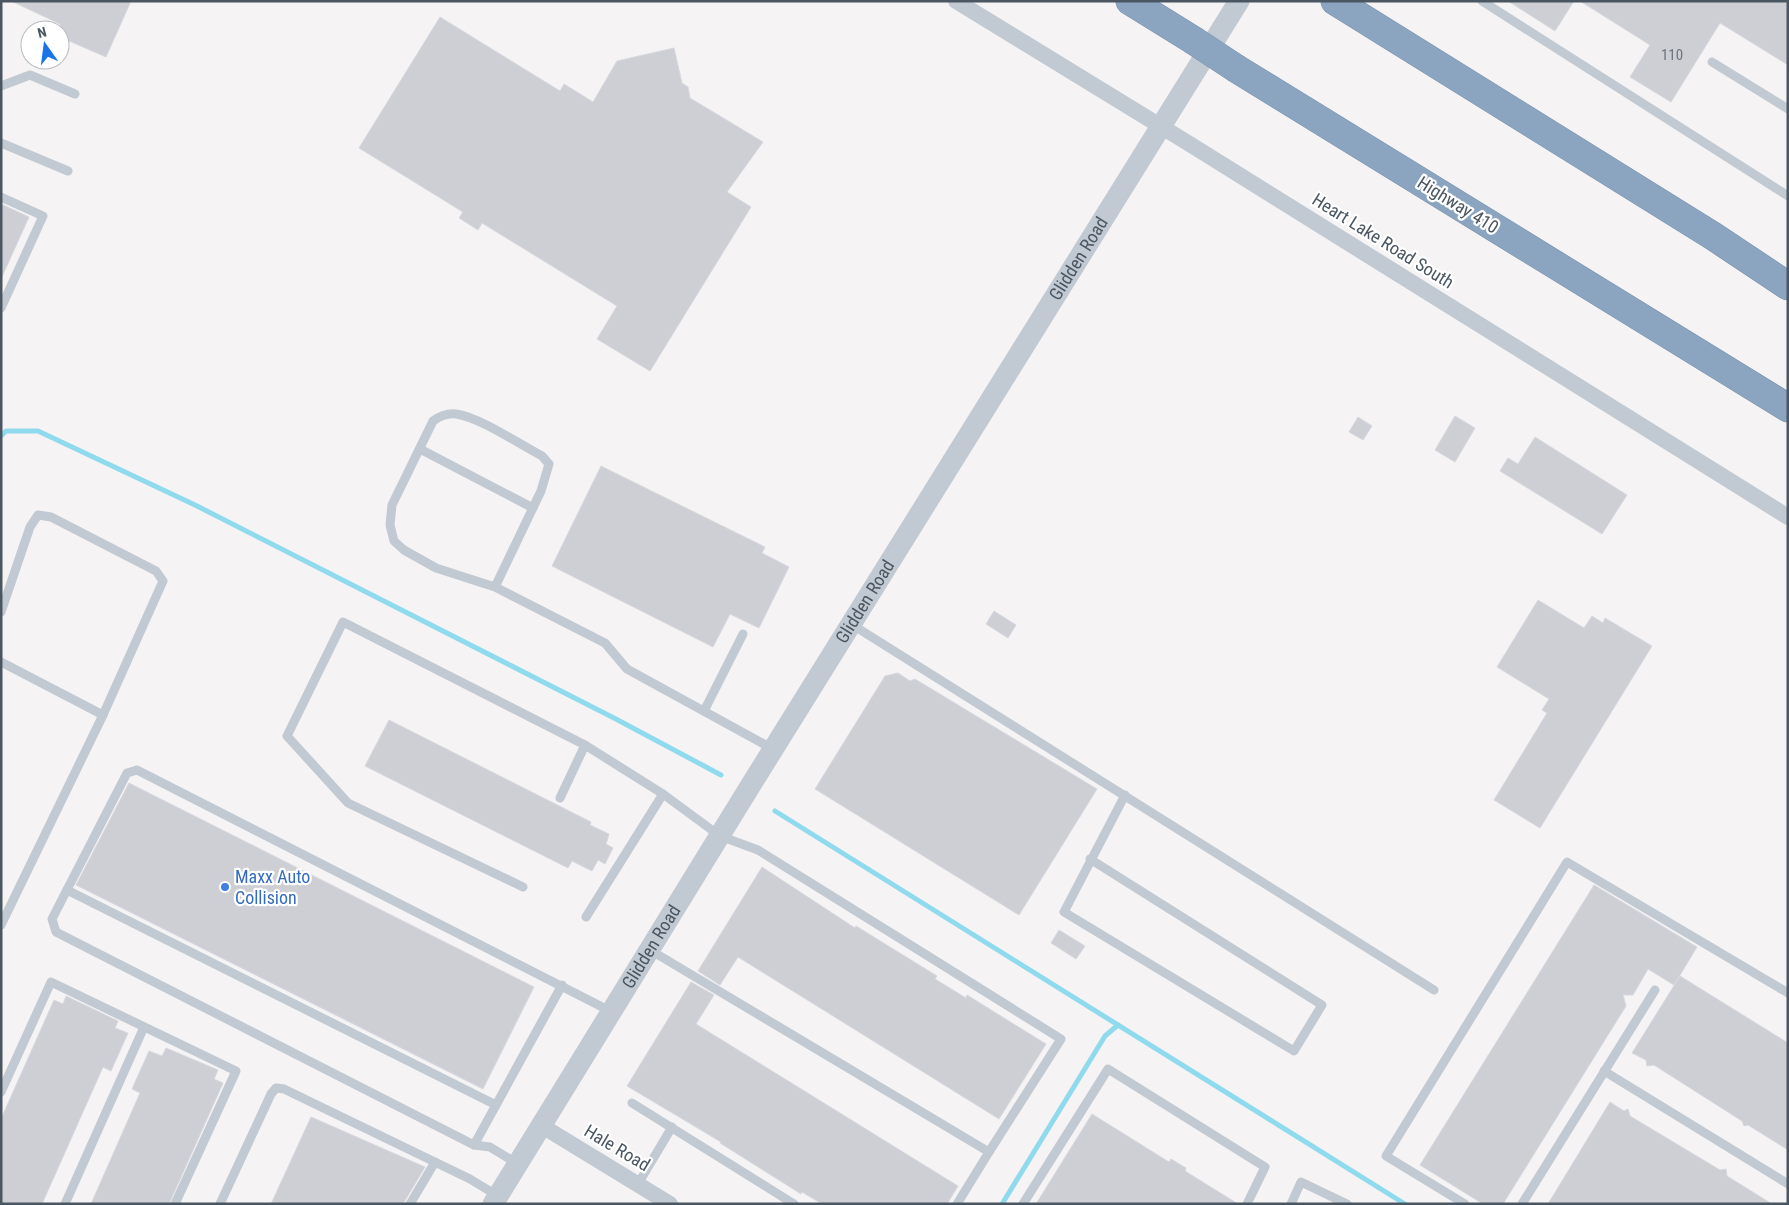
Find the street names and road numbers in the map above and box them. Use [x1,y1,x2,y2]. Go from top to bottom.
street label: Highway 410 [1414,171,1503,238]
street label: Heart Lake Road South [1309,189,1458,293]
street label: Glidden Road [1044,213,1112,304]
street label: Glidden Road [831,556,898,647]
street label: Glidden Road [617,901,684,992]
street label: Hale Road [581,1120,654,1175]

